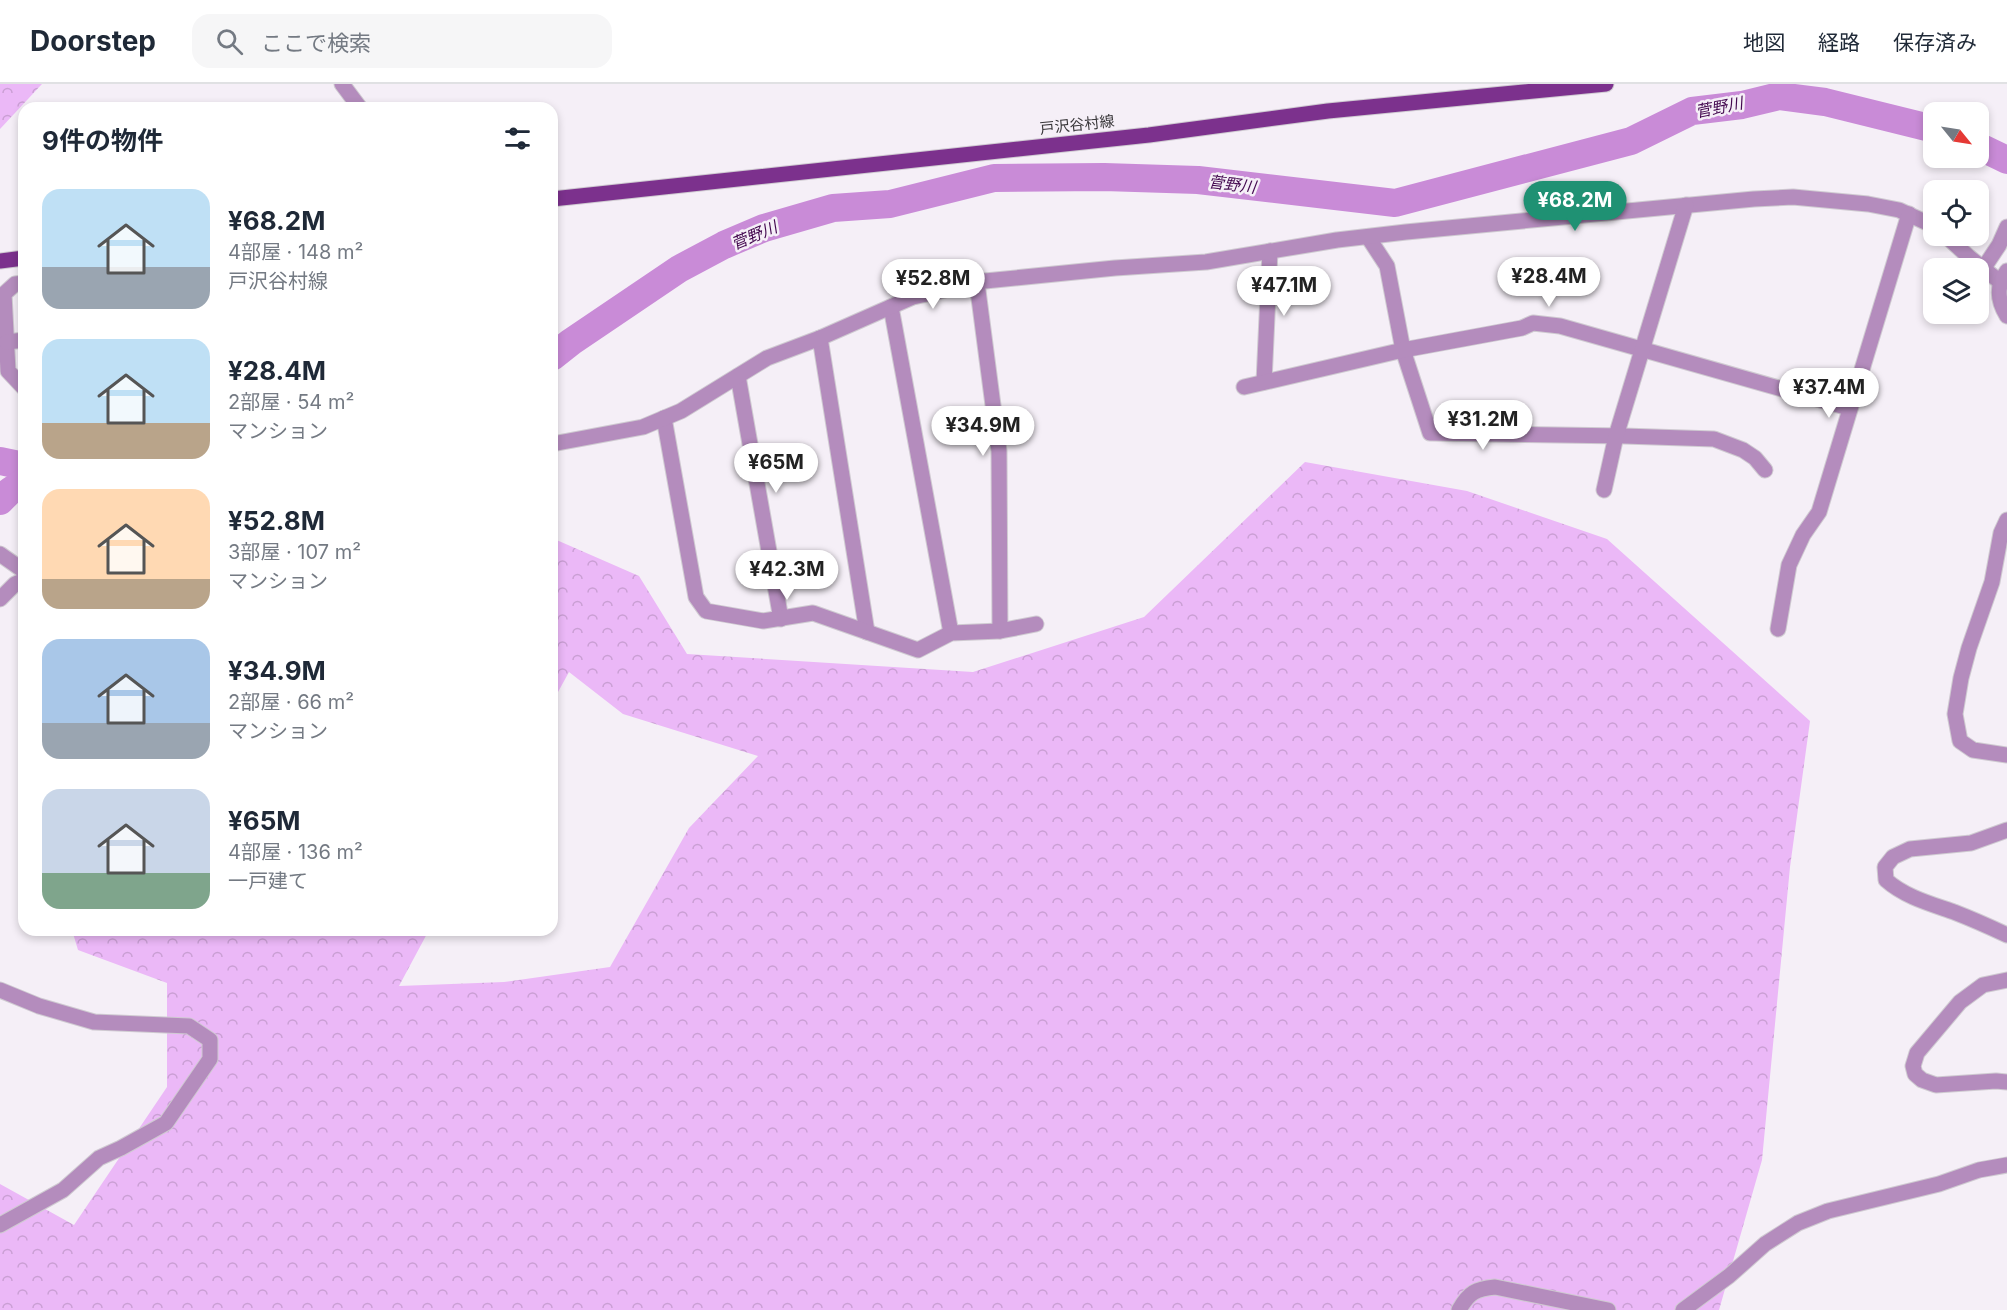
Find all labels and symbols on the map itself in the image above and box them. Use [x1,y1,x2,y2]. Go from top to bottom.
water label: 菅野川 [1694,92,1746,121]
north arrow [1923,102,1989,168]
street label: 戸沢谷村線 [1039,111,1115,138]
water label: 菅野川 [1207,171,1259,197]
pin: ¥68.2M [1526,181,1624,232]
water label: 菅野川 [728,216,782,254]
pin: ¥28.4M [1500,257,1598,308]
pin: ¥52.8M [884,259,982,310]
pin: ¥47.1M [1235,266,1333,317]
pin: ¥37.4M [1780,368,1878,419]
pin: ¥31.2M [1434,400,1532,451]
pin: ¥34.9M [934,406,1032,457]
pin: ¥65M [740,443,812,494]
pin: ¥42.3M [738,550,836,601]

